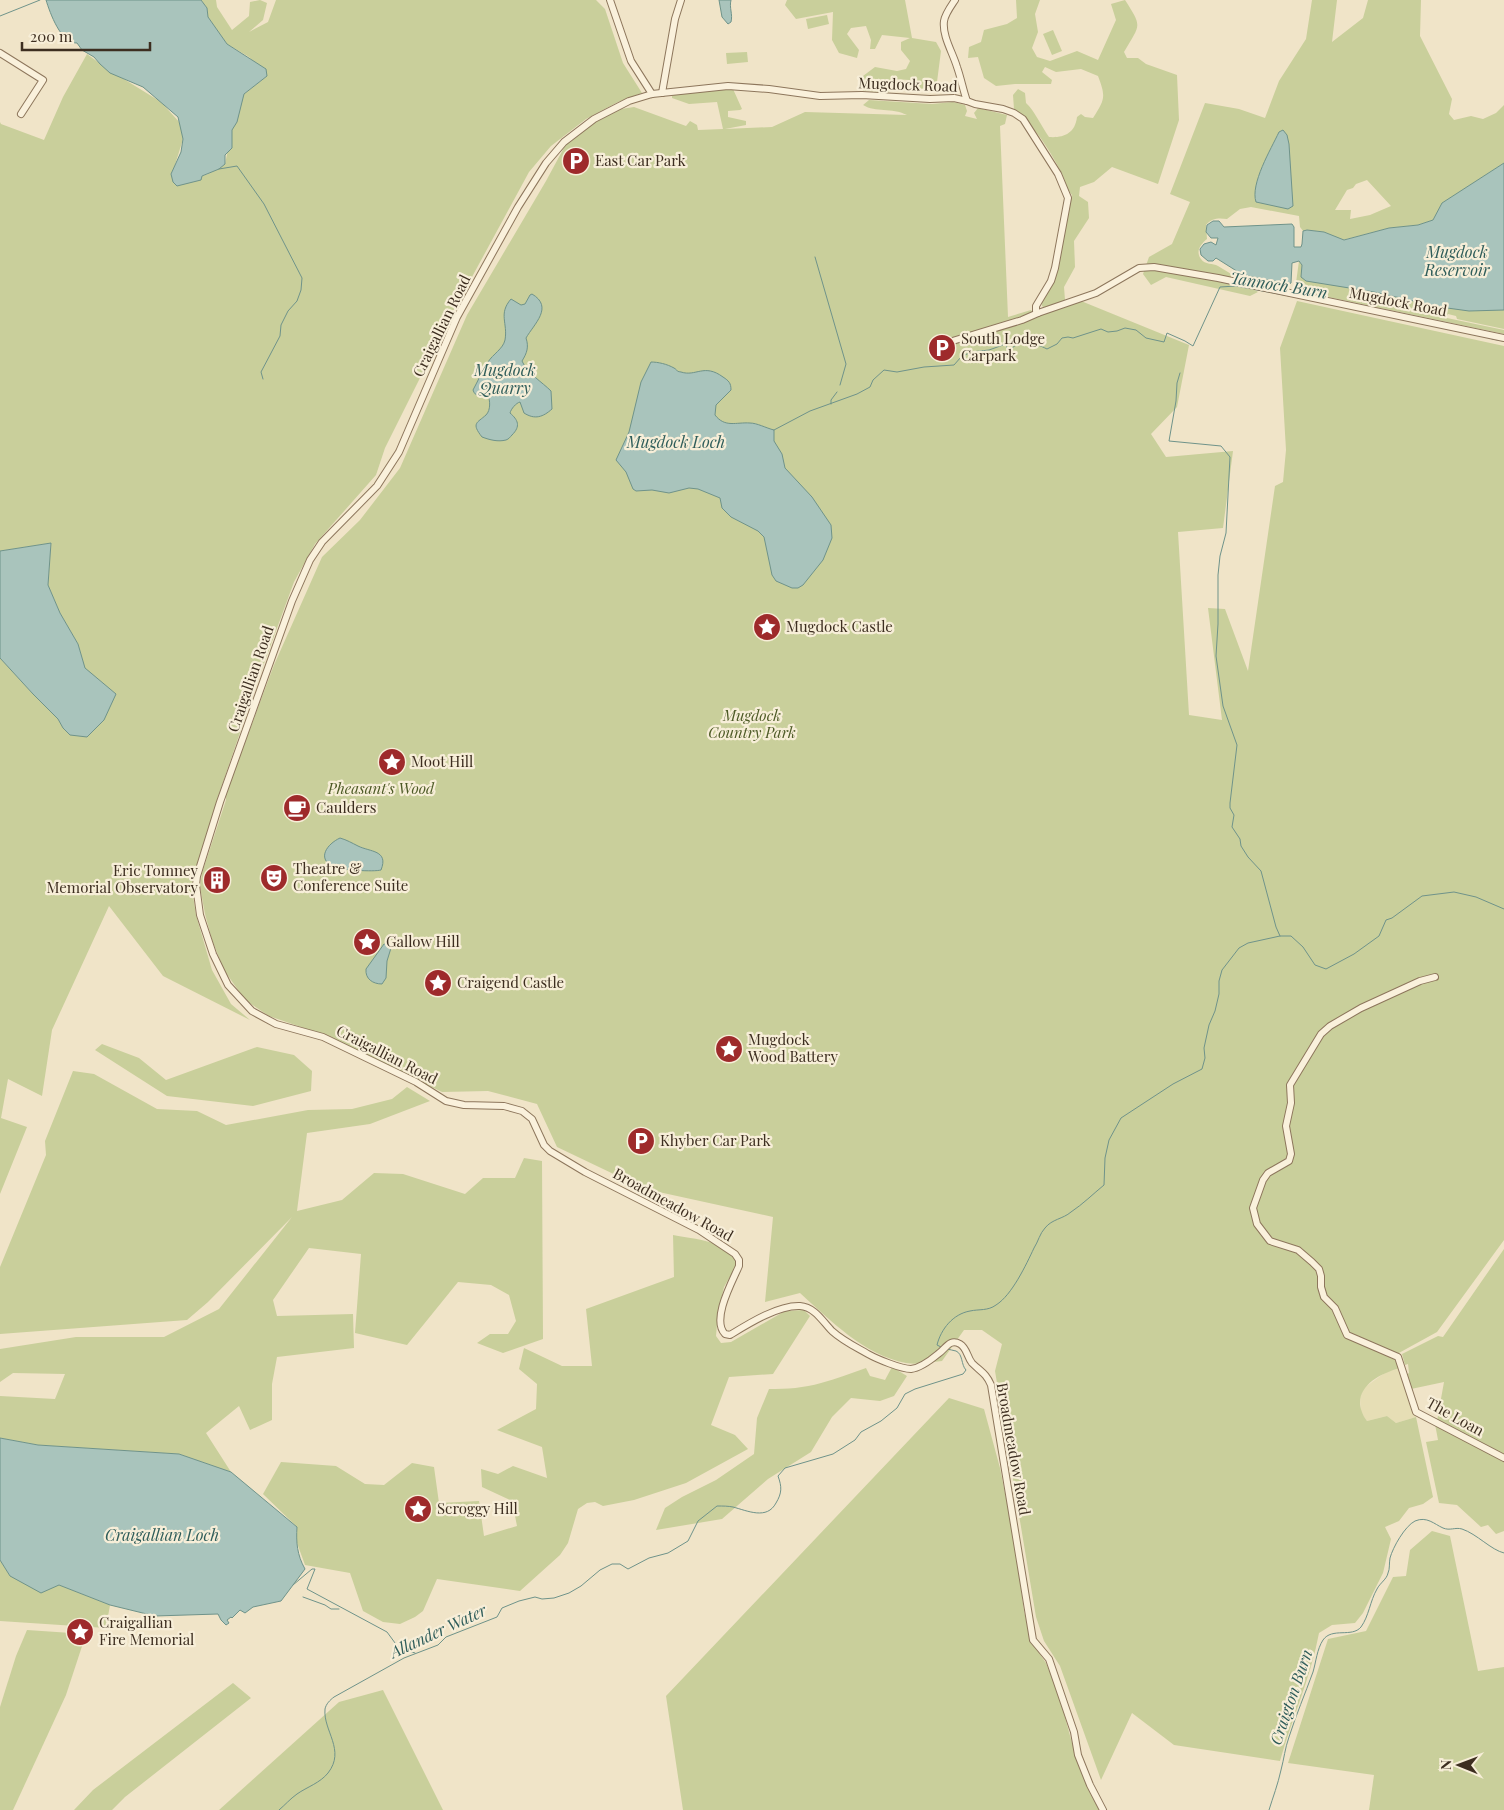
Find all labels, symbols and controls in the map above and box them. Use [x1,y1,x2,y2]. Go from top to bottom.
scale bar [22,20,150,52]
text: 200 m [30,26,73,46]
street label: Mugdock Road [858,72,958,96]
parking icon: East Car Park [561,146,591,176]
place label: East Car Park [595,150,687,170]
water label: Mugdock Reservoir [1423,241,1491,280]
water label: Tannoch Burn [1229,266,1329,303]
street label: Craigallian Road [408,271,475,380]
street label: Mugdock Road [1347,282,1449,320]
place label: South Lodge Carpark [961,328,1045,365]
parking icon: South Lodge Carpark [927,333,957,363]
water label: Mugdock Quarry [473,359,536,398]
water label: Mugdock Loch [626,431,725,452]
place icon: Mugdock Castle [752,612,782,642]
place label: Mugdock Castle [786,616,893,636]
street label: Craigallian Road [222,623,278,735]
park label: Mugdock Country Park [708,705,796,742]
place icon: Moot Hill [377,747,407,777]
place label: Moot Hill [411,751,473,771]
park label: Pheasant's Wood [327,778,435,798]
cafe icon: Caulders [282,793,312,823]
place label: Caulders [316,797,376,817]
place label: Theatre & Conference Suite [293,858,408,895]
place label: Eric Tomney Memorial Observatory [46,860,198,897]
theatre icon: Theatre & Conference Suite [259,863,289,893]
building icon: Eric Tomney Memorial Observatory [202,865,232,895]
place icon: Gallow Hill [352,927,382,957]
place label: Gallow Hill [386,931,460,951]
place icon: Craigend Castle [423,968,453,998]
place label: Craigend Castle [457,972,564,992]
street label: Craigallian Road [333,1020,442,1088]
place label: Mugdock Wood Battery [747,1029,839,1066]
place icon: Mugdock Wood Battery [714,1034,744,1064]
parking icon: Khyber Car Park [626,1126,656,1156]
place label: Khyber Car Park [660,1130,772,1150]
street label: Broadmeadow Road [610,1163,737,1246]
street label: Broadmeadow Road [992,1381,1036,1517]
street label: The Loan [1423,1392,1488,1440]
place icon: Scroggy Hill [403,1494,433,1524]
place label: Scroggy Hill [437,1498,518,1518]
water label: Craigallian Loch [105,1524,219,1545]
water label: Allander Water [384,1599,490,1663]
place label: Craigallian Fire Memorial [99,1612,194,1649]
place icon: Craigallian Fire Memorial [65,1617,95,1647]
water label: Craigton Burn [1264,1646,1317,1747]
north arrow [1434,1740,1484,1790]
text: N [1436,1760,1455,1770]

